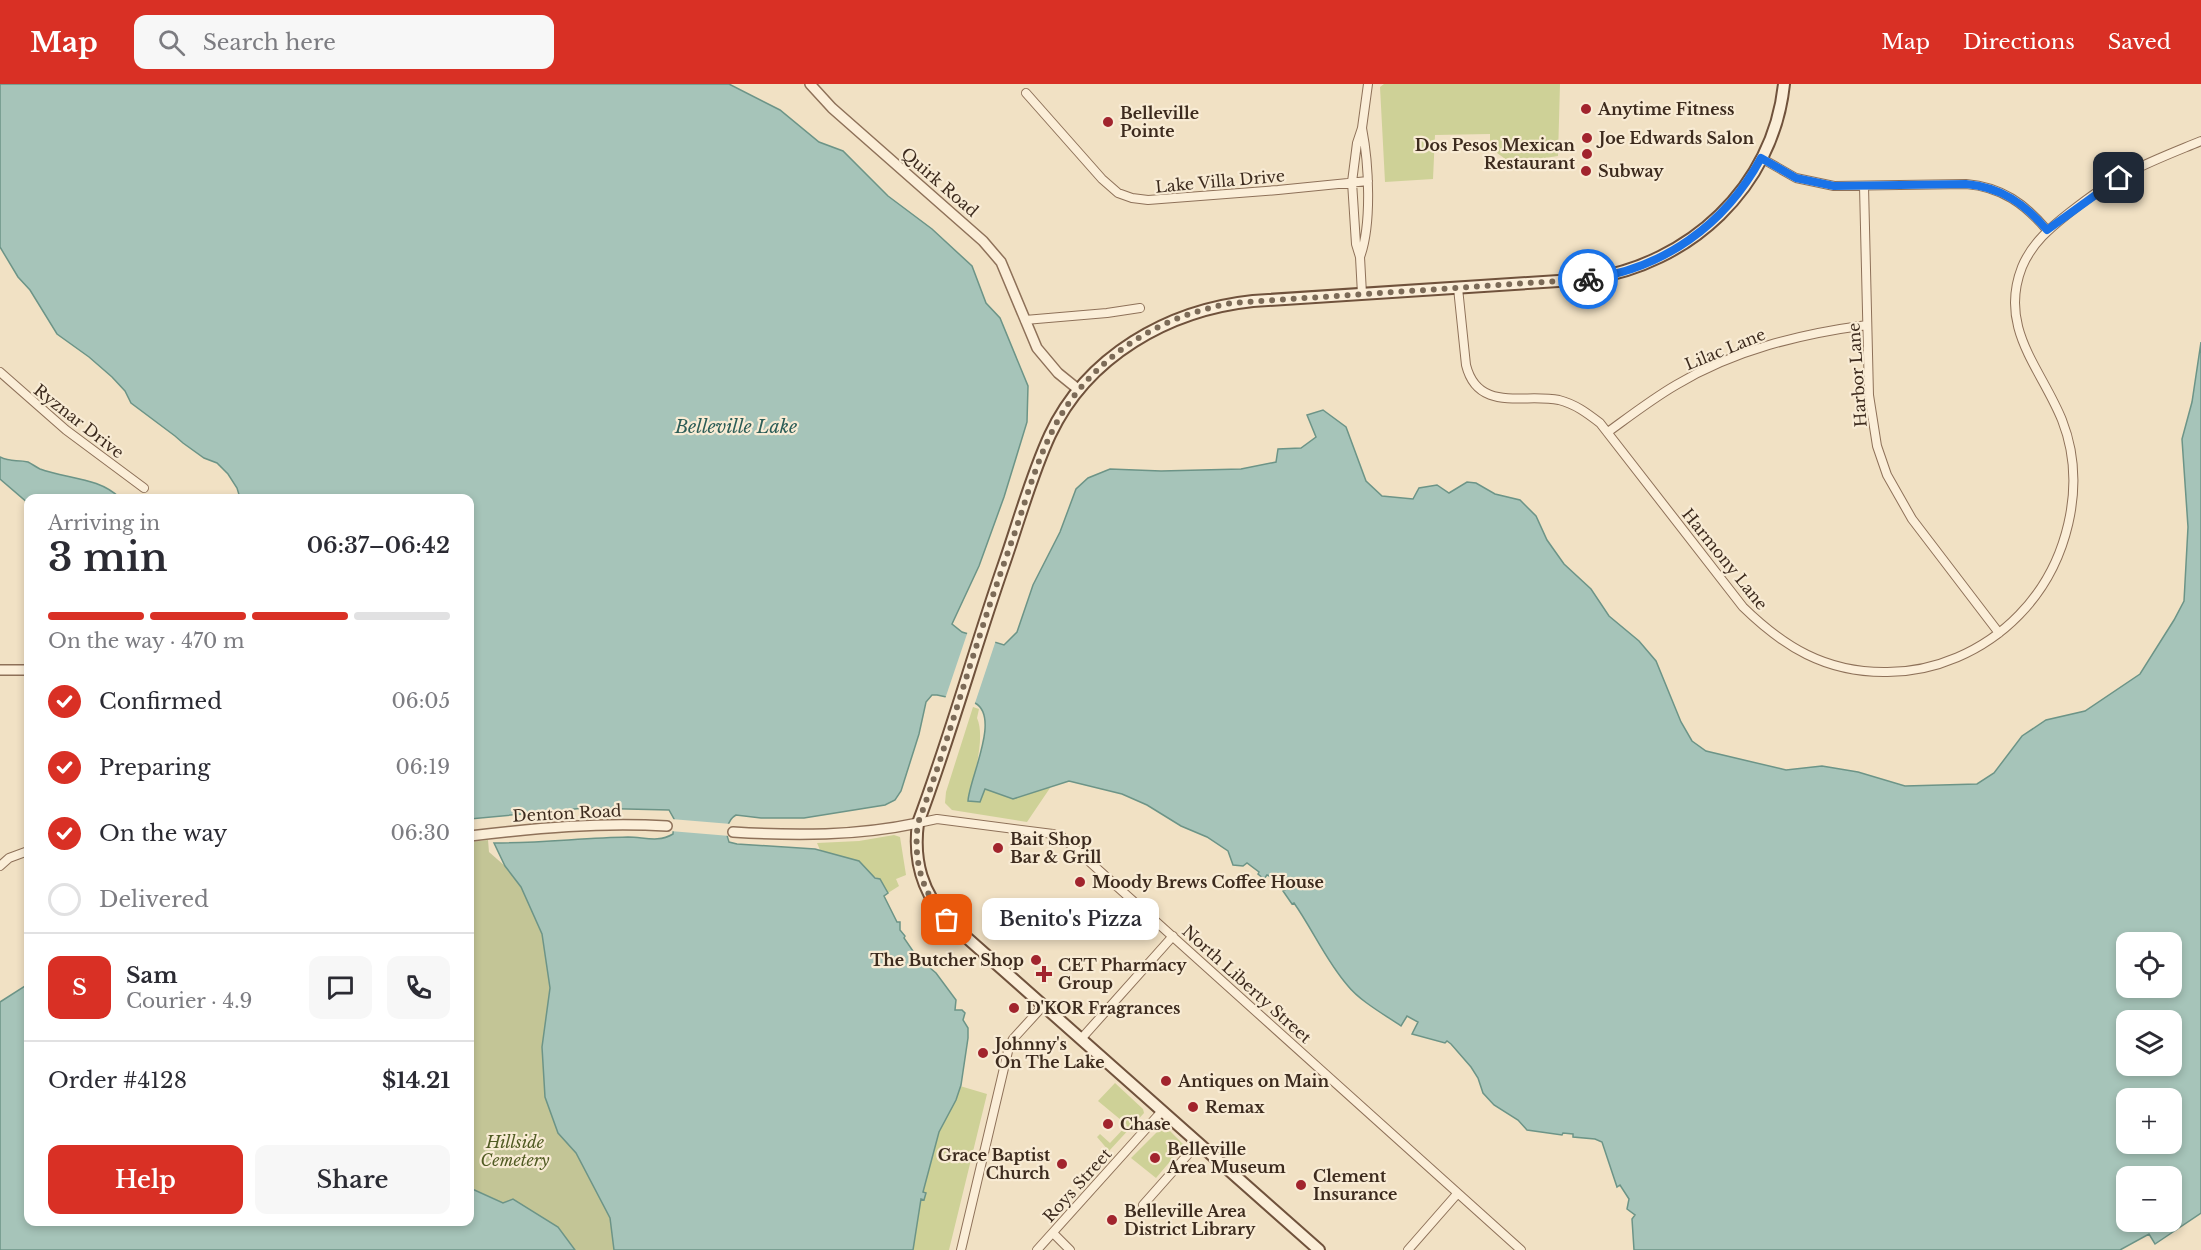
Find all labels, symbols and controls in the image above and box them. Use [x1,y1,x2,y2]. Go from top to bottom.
search box [134,15,554,69]
text: Map [30,25,98,60]
icon: search [155,26,188,59]
text: Search here [203,29,336,56]
text: Map [1881,29,1930,55]
text: Directions [1963,29,2075,55]
text: Saved [2108,29,2171,55]
place label: Anytime Fitness [1597,99,1735,119]
marker: Anytime Fitness [1579,102,1593,116]
place label: Belleville Pointe [1120,103,1199,141]
marker: Belleville Pointe [1101,115,1115,129]
place label: Joe Edwards Salon [1596,128,1755,148]
marker: Joe Edwards Salon [1580,131,1594,145]
place label: Dos Pesos Mexican Restaurant [1415,135,1576,173]
street label: Quirk Road [897,143,983,221]
marker: Dos Pesos Mexican Restaurant [1580,147,1594,161]
pin [2093,152,2144,203]
place label: Subway [1598,161,1664,181]
icon: home [2102,161,2135,194]
marker: Subway [1579,164,1593,178]
street label: Lake Villa Drive [1154,165,1286,197]
courier [1558,249,1618,309]
icon: bike [1572,263,1605,296]
street label: Harbor Lane [1843,322,1871,428]
street label: Lilac Lane [1682,324,1768,374]
street label: Ryznar Drive [30,380,128,462]
water label: Belleville Lake [674,416,797,438]
street label: Harmony Lane [1678,504,1772,614]
text: Arriving in [48,511,160,535]
text: 06:37–06:42 [307,532,450,559]
text: 3 min [48,533,168,582]
text: On the way · 470 m [48,629,244,653]
icon: check [48,685,81,718]
text: Confirmed [99,688,222,715]
text: 06:05 [392,689,450,713]
icon: check [48,751,81,784]
text: Preparing [99,754,210,781]
text: 06:19 [395,755,450,779]
street label: Denton Road [512,800,622,826]
icon: check [48,817,81,850]
text: On the way [99,820,227,847]
text: 06:30 [391,821,450,845]
place label: Bait Shop Bar & Grill [1010,829,1102,867]
marker: Bait Shop Bar & Grill [991,841,1005,855]
place label: Moody Brews Coffee House [1092,872,1324,892]
marker: Moody Brews Coffee House [1073,875,1087,889]
text: Delivered [99,886,209,913]
pin [921,894,972,945]
callout: Benito's Pizza [983,899,1160,941]
icon: bag [930,903,963,936]
text: Benito's Pizza [999,907,1142,931]
street label: North Liberty Street [1178,921,1316,1047]
map controls [2116,932,2182,1232]
button: locate [2116,932,2182,998]
place label: The Butcher Shop [870,950,1024,970]
marker: The Butcher Shop [1029,953,1043,967]
place label: CET Pharmacy Group [1058,955,1187,993]
button: chat [309,956,372,1019]
button: phone [387,956,450,1019]
text: Sam [126,962,178,989]
marker: CET Pharmacy Group [1035,965,1053,983]
text: S [72,974,87,1001]
text: Courier · 4.9 [126,989,252,1013]
place label: D'KOR Fragrances [1026,998,1181,1018]
marker: D'KOR Fragrances [1007,1001,1021,1015]
button: layers [2116,1010,2182,1076]
place label: Johnny's On The Lake [992,1034,1105,1072]
marker: Johnny's On The Lake [976,1046,990,1060]
text: Order #4128 [48,1067,187,1094]
text: $14.21 [382,1067,450,1094]
place label: Antiques on Main [1177,1071,1329,1091]
marker: Antiques on Main [1159,1074,1173,1088]
button: + [2116,1088,2182,1154]
place label: Remax [1205,1097,1265,1117]
marker: Remax [1186,1100,1200,1114]
place label: Chase [1120,1114,1171,1134]
marker: Chase [1101,1117,1115,1131]
park label: Hillside Cemetery [481,1132,550,1170]
place label: Belleville Area Museum [1166,1139,1286,1177]
street label: Roys Street [1039,1144,1115,1226]
button: Help [48,1145,243,1214]
button: Share [255,1145,450,1214]
place label: Grace Baptist Church [938,1145,1051,1183]
marker: Belleville Area Museum [1148,1151,1162,1165]
marker: Grace Baptist Church [1055,1157,1069,1171]
place label: Clement Insurance [1313,1166,1397,1204]
button: − [2116,1166,2182,1232]
marker: Clement Insurance [1294,1178,1308,1192]
place label: Belleville Area District Library [1124,1201,1256,1239]
marker: Belleville Area District Library [1105,1213,1119,1227]

